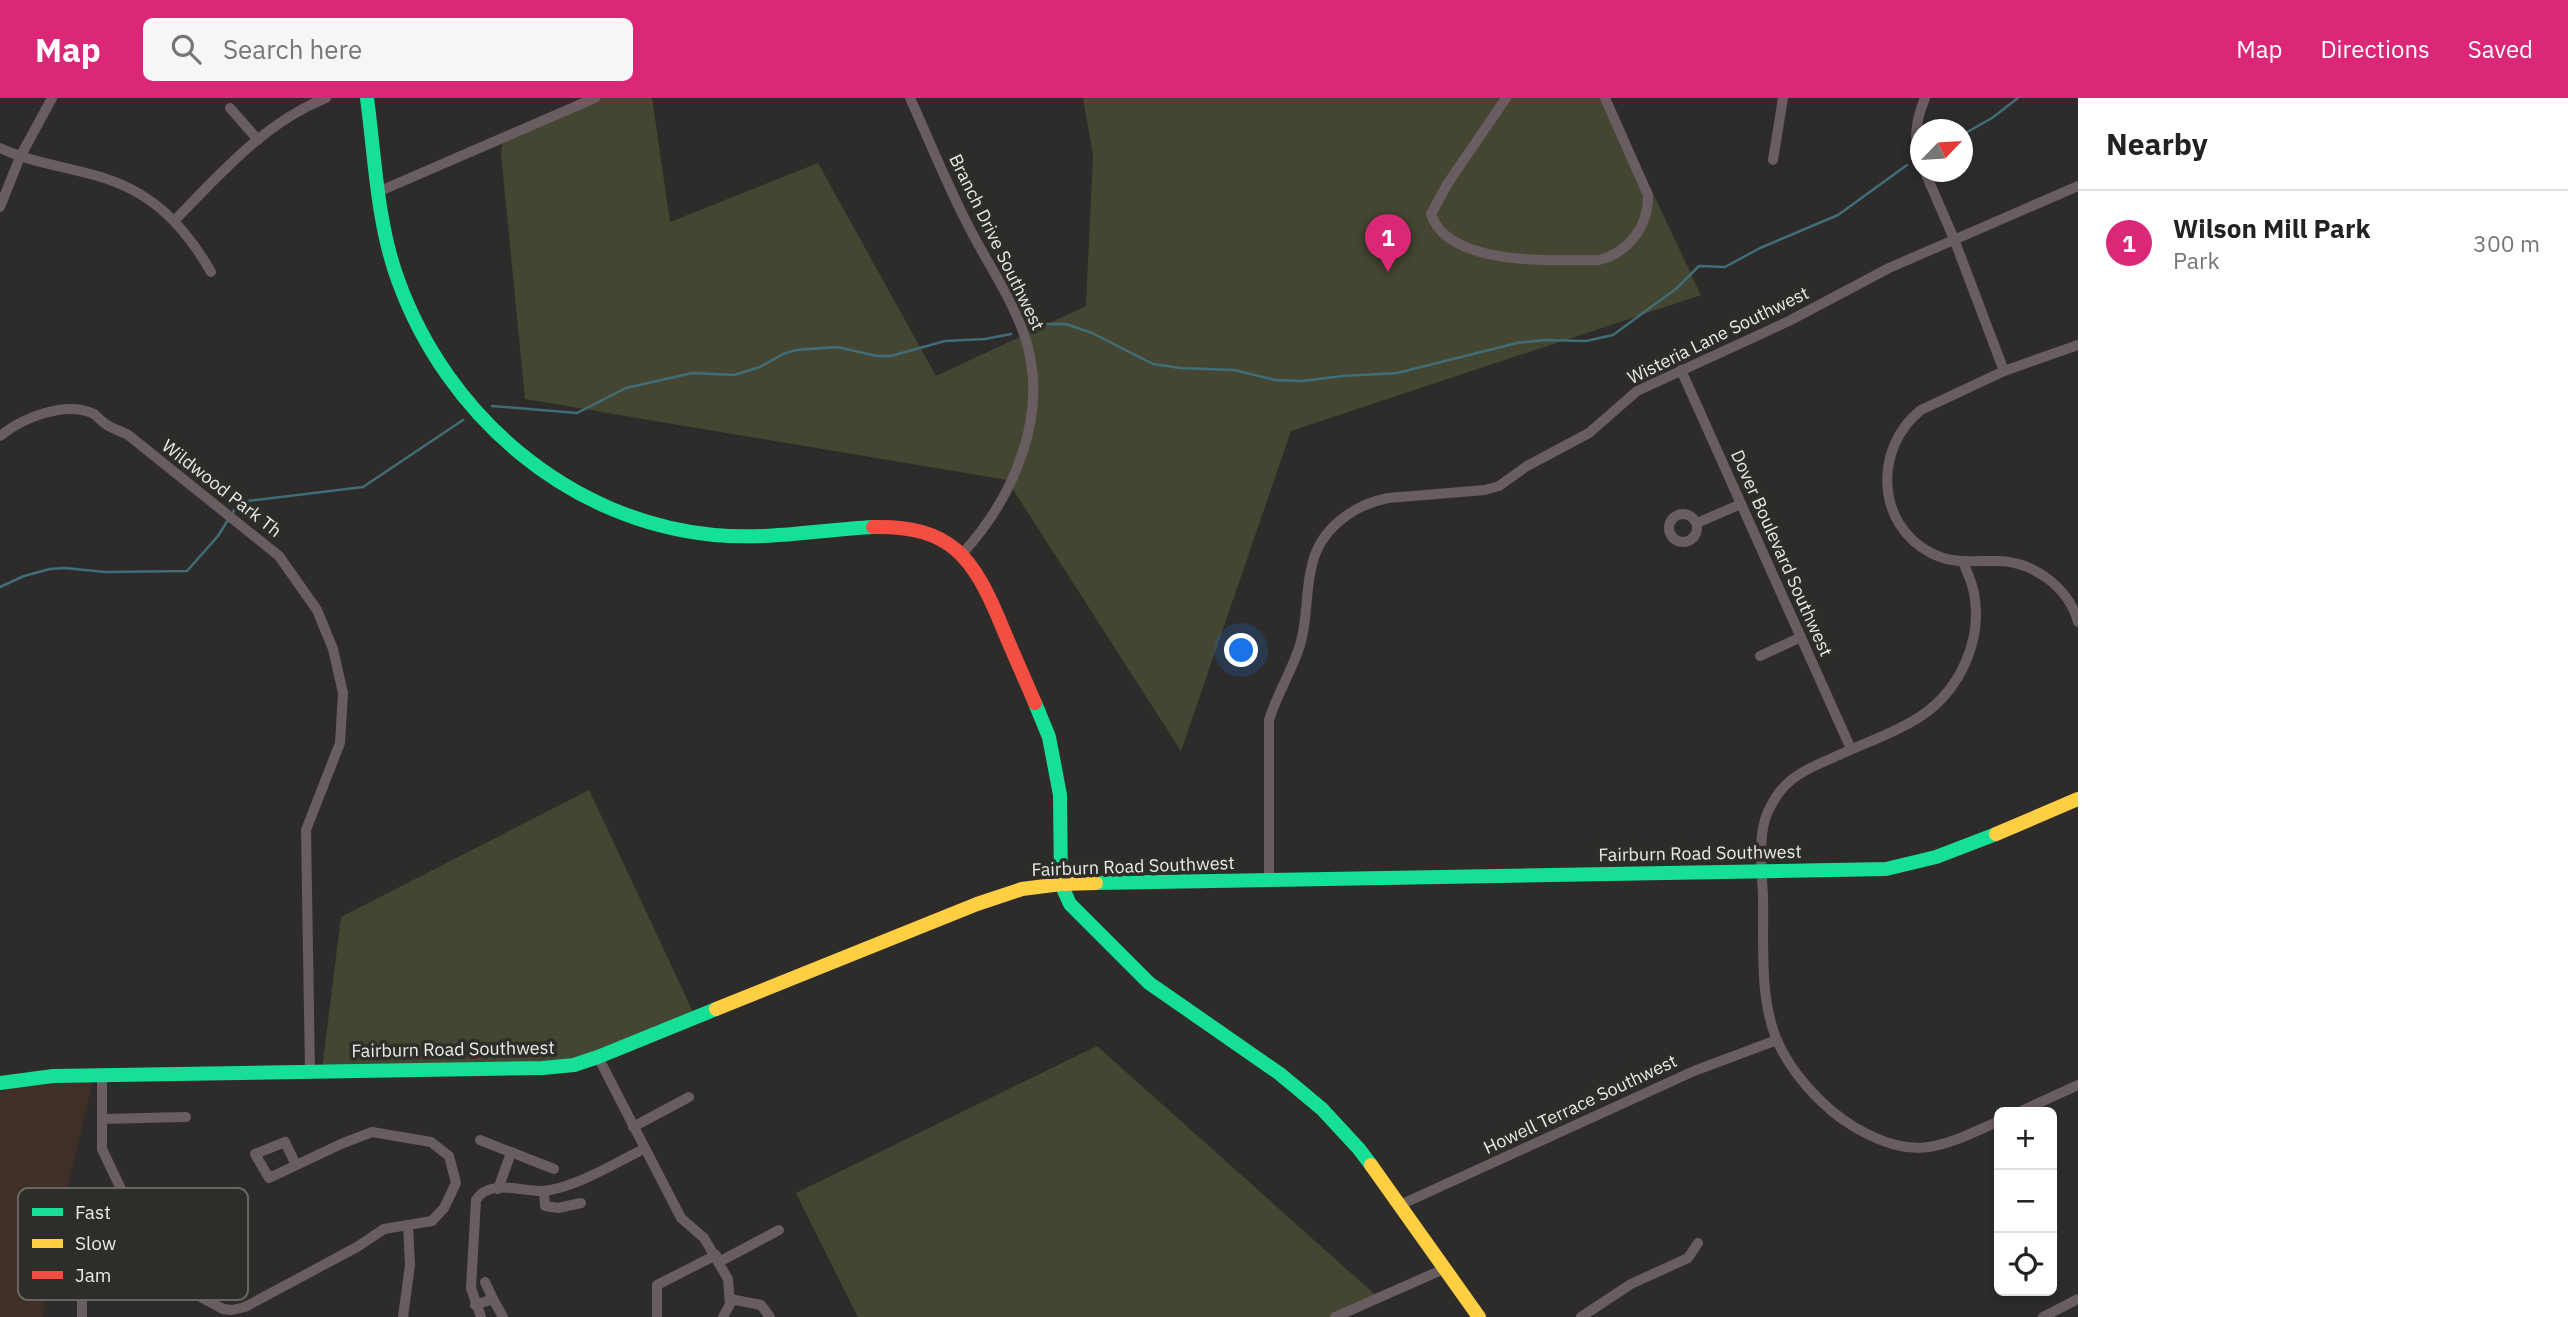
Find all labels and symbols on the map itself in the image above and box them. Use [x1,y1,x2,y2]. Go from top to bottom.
north arrow [1910,119,1973,182]
street label: Branch Drive Southwest [944,150,1050,334]
pin: 1 [1365,214,1411,272]
street label: Wisteria Lane Southwest [1624,281,1812,389]
street label: Wildwood Park Th [158,434,286,542]
street label: Dover Boulevard Southwest [1726,446,1838,660]
your location [1224,633,1258,667]
street label: Fairburn Road Southwest [1598,840,1802,866]
street label: Fairburn Road Southwest [1031,851,1235,881]
street label: Fairburn Road Southwest [351,1036,555,1062]
street label: Howell Terrace Southwest [1480,1049,1680,1159]
legend [18,1188,248,1300]
text: Fast [75,1200,111,1224]
text: Slow [75,1231,116,1255]
text: Jam [75,1263,111,1287]

